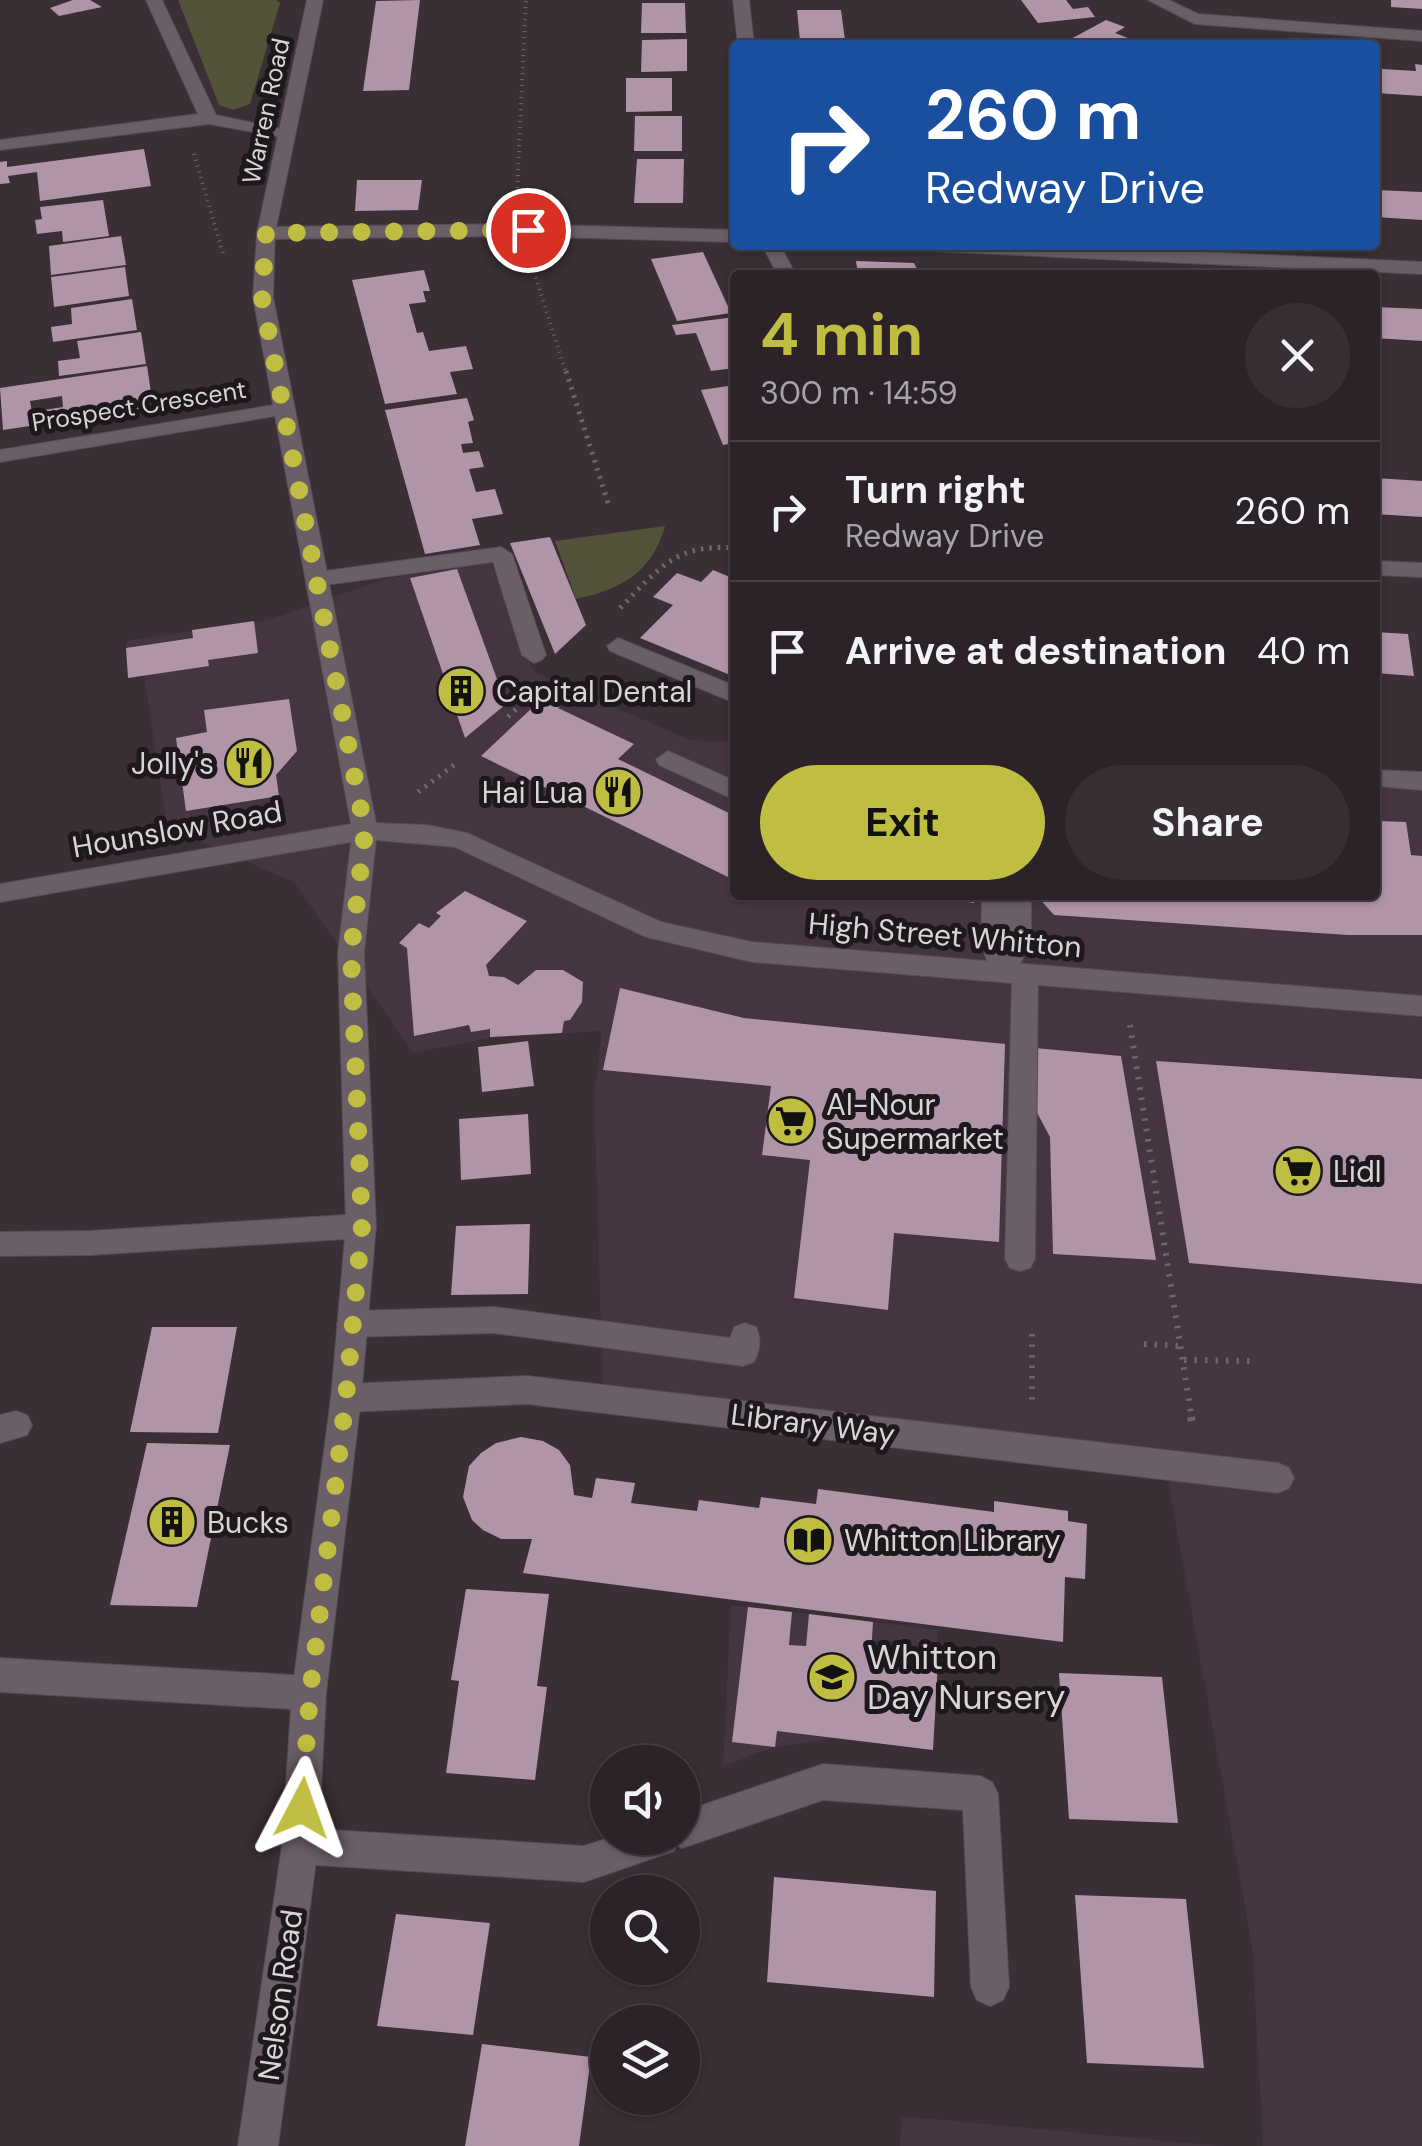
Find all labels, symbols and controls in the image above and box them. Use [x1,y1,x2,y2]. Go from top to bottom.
street label: Warren Road [234,35,298,187]
text: 260 m [925,70,1141,161]
icon: right [760,80,890,210]
text: Redway Drive [925,158,1205,217]
pin [486,188,571,273]
icon: arrive [501,203,556,258]
text: 4 min [760,295,923,374]
button: close [1245,303,1350,408]
text: 300 m · 14:59 [760,372,958,414]
street label: Prospect Crescent [29,373,249,439]
text: Turn right [845,465,1026,515]
icon: right [760,484,815,539]
text: 260 m [1234,486,1350,536]
text: Redway Drive [845,515,1044,557]
icon: arrive [760,624,815,679]
text: Arrive at destination [845,626,1227,676]
text: 40 m [1257,626,1350,676]
building icon: Capital Dental [435,665,487,717]
place label: Capital Dental [496,672,692,711]
restaurant icon: Jolly's [223,737,275,789]
place label: Jolly's [131,744,214,783]
button: Exit [760,765,1045,880]
button: Share [1065,765,1350,880]
restaurant icon: Hai Lua [592,766,644,818]
place label: Hai Lua [482,773,583,812]
street label: Hounslow Road [69,791,285,867]
street label: High Street Whitton [807,904,1083,966]
place label: Al-Nour Supermarket [826,1085,1004,1158]
supermarket icon: Al-Nour Supermarket [765,1095,817,1147]
supermarket icon: Lidl [1272,1145,1324,1197]
place label: Lidl [1333,1152,1382,1191]
street label: Library Way [729,1395,898,1453]
building icon: Bucks [146,1496,198,1548]
place label: Bucks [207,1503,289,1542]
library icon: Whitton Library [783,1514,835,1566]
place label: Whitton Library [844,1521,1061,1560]
place label: Whitton Day Nursery [867,1634,1065,1720]
school or university icon: Whitton Day Nursery [806,1651,858,1703]
map controls [590,1745,700,2115]
button: sound [590,1745,700,1855]
position arrow [250,1756,354,1860]
button: search [590,1875,700,1985]
street label: Nelson Road [249,1907,311,2083]
button: layers [590,2005,700,2115]

